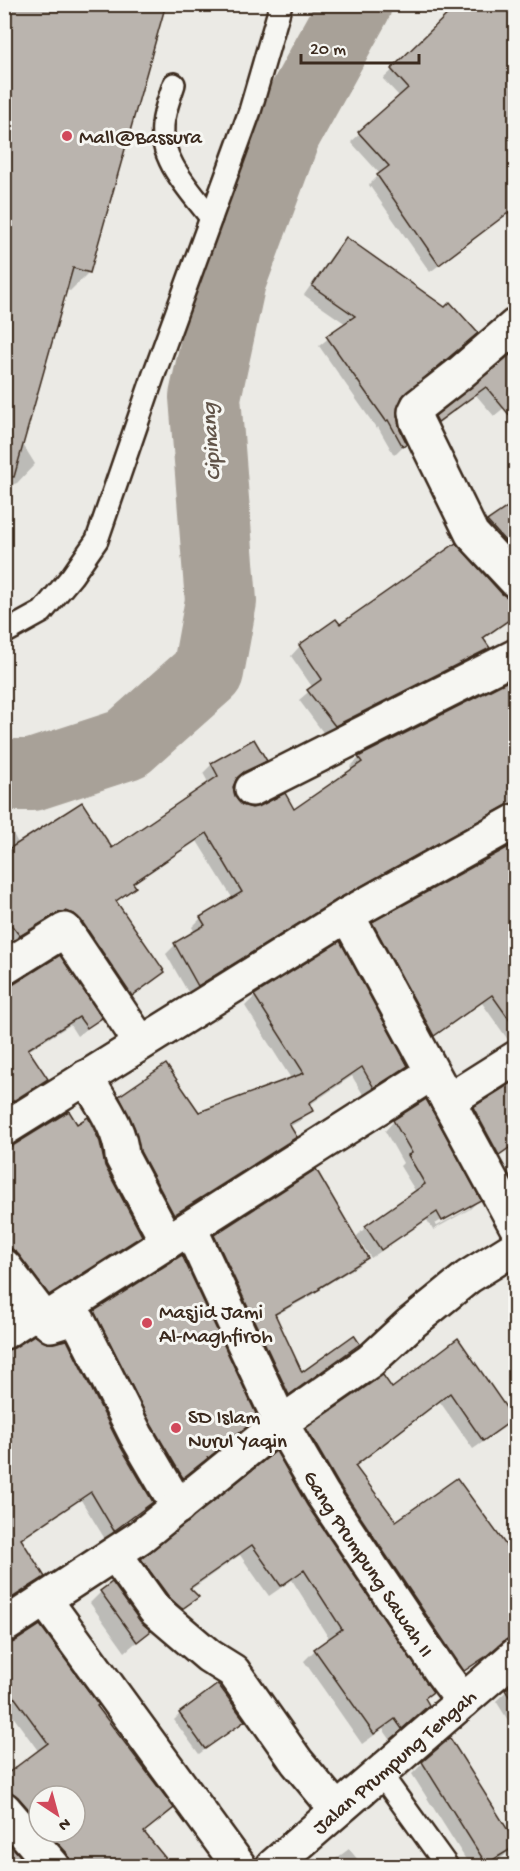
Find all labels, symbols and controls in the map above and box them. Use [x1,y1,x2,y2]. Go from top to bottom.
scale bar [301,27,420,65]
text: 20 m [310,40,346,61]
place label: Mall@Bassura [79,127,203,152]
marker: Mall@Bassura [60,129,74,143]
water label: Cipinang [197,400,229,482]
place label: Masjid Jami Al-Maghfiroh [159,1302,273,1351]
marker: Masjid Jami Al-Maghfiroh [140,1316,154,1330]
place label: SD Islam Nurul Yaqin [188,1407,287,1456]
marker: SD Islam Nurul Yaqin [169,1421,183,1435]
street label: Gang Prumpung Sawah II [296,1467,437,1663]
street label: Jalan Prumpung Tengah [309,1686,483,1842]
north arrow [27,1784,87,1844]
text: N [54,1813,74,1834]

